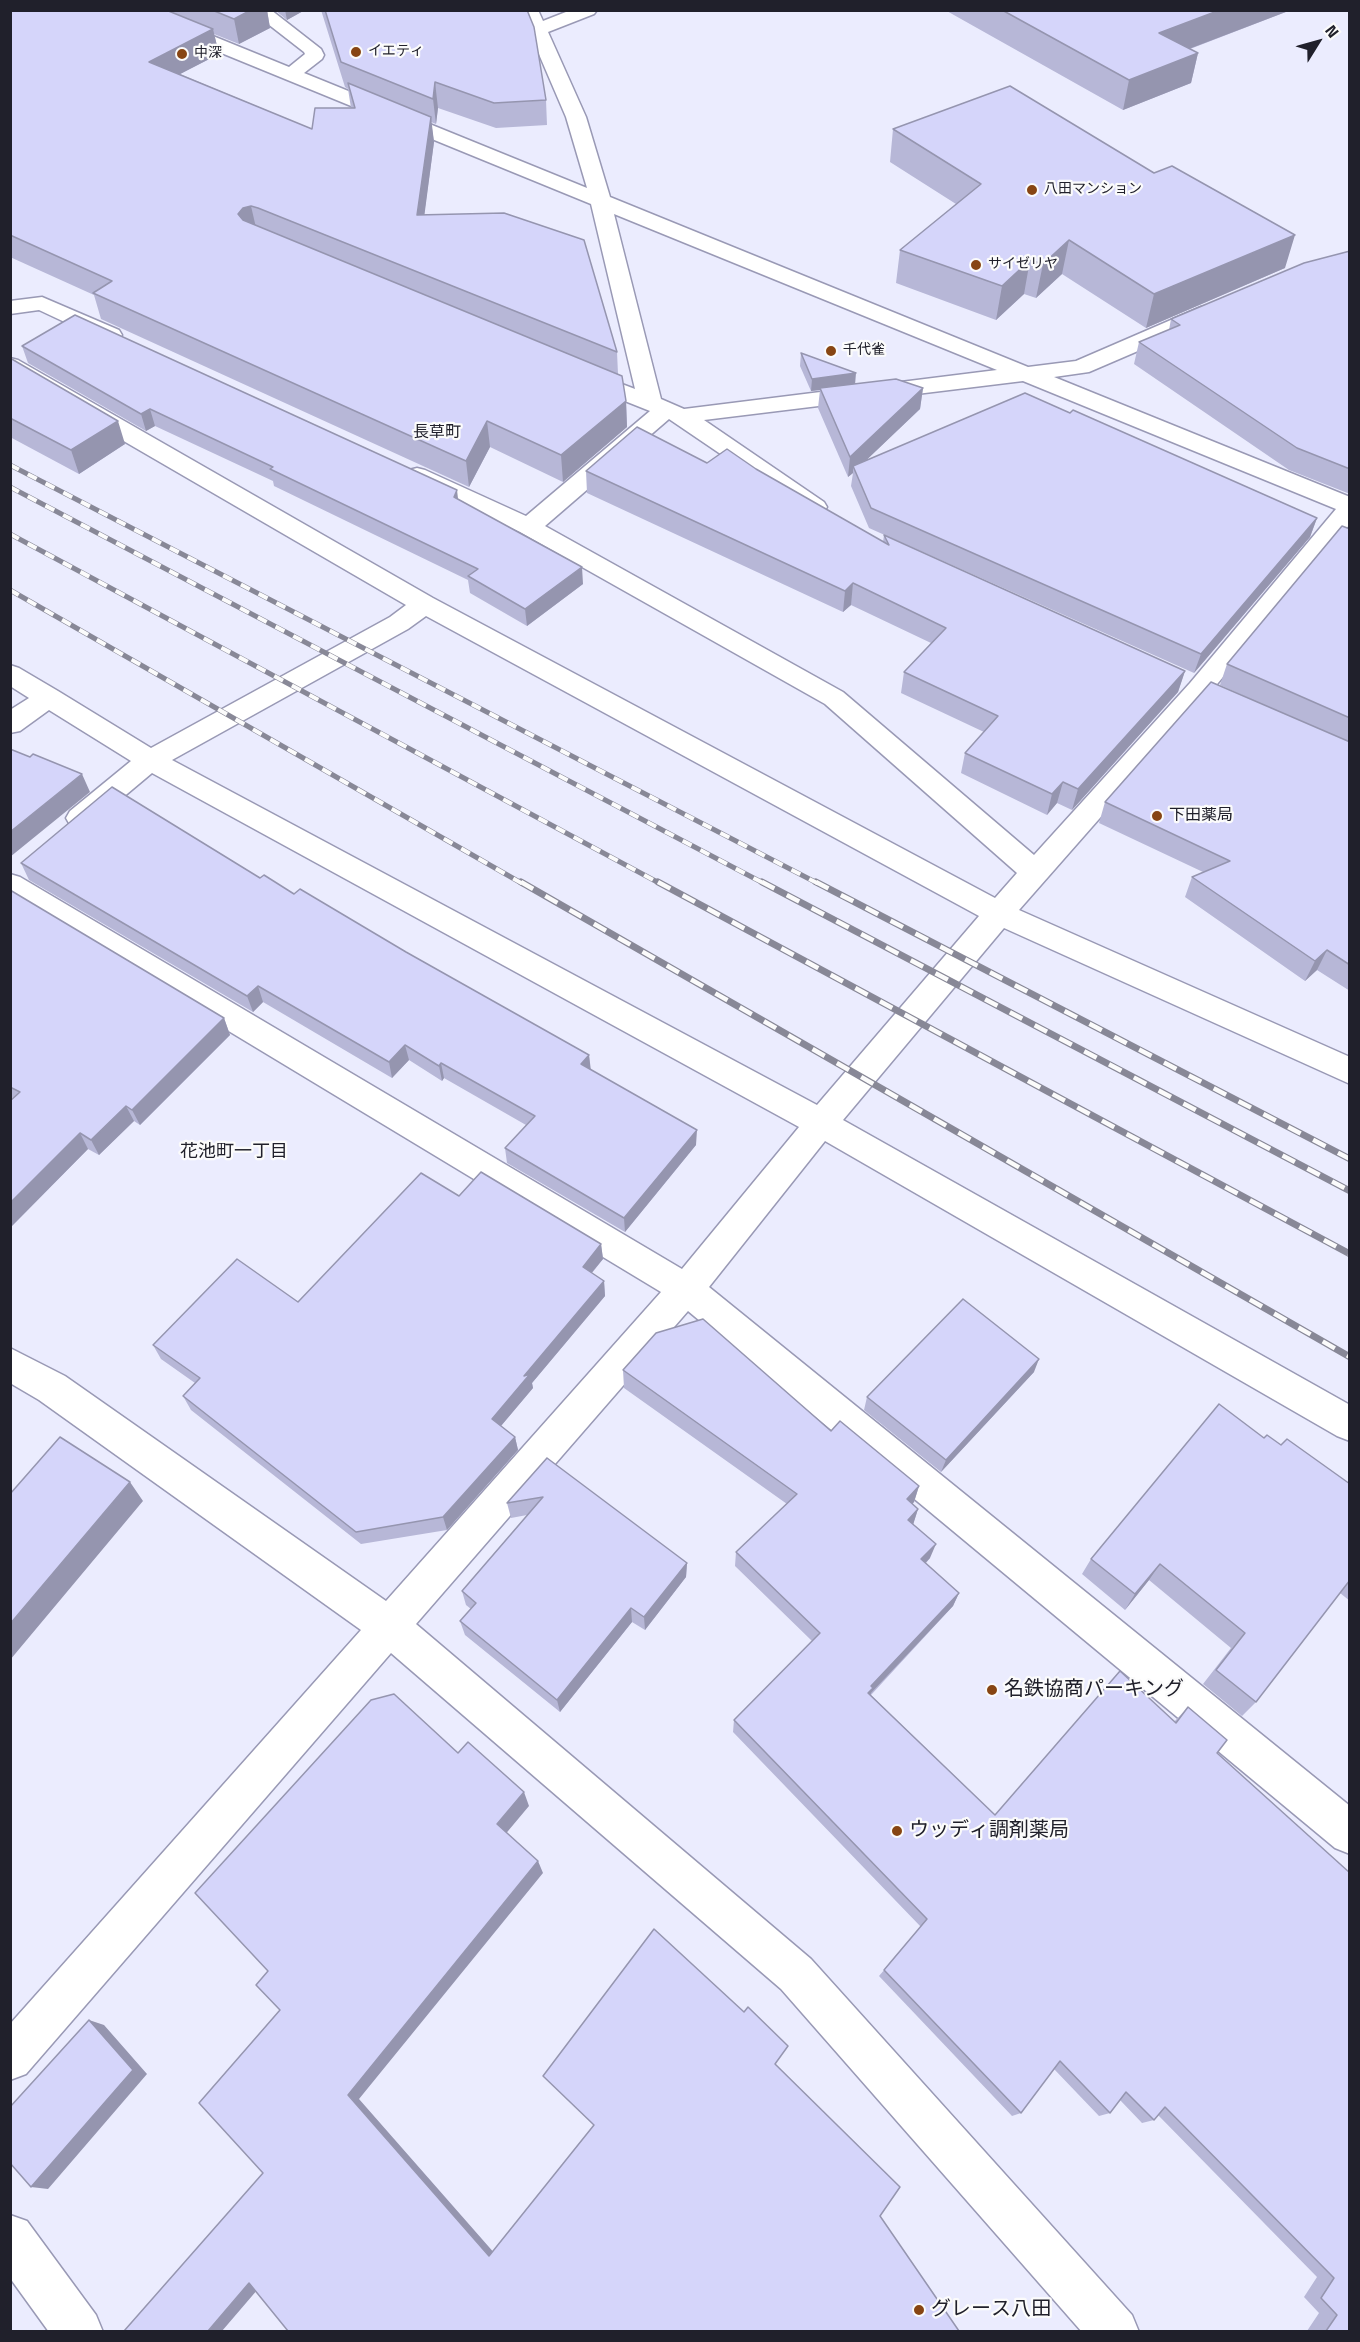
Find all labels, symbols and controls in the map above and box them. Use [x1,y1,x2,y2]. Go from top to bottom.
north arrow [1288,12,1348,72]
text: N [1319,20,1345,43]
place label: イエティ [368,44,424,60]
marker: イエティ [349,45,363,59]
place label: 中深 [194,46,222,62]
marker: 中深 [175,47,189,61]
place label: 八田マンション [1044,182,1142,198]
marker: 八田マンション [1025,183,1039,197]
place label: サイゼリヤ [988,257,1058,273]
marker: サイゼリヤ [969,258,983,272]
place label: 千代雀 [843,343,885,359]
marker: 千代雀 [824,344,838,358]
district label: 長草町 [413,423,461,443]
place label: 下田薬局 [1169,806,1233,826]
marker: 下田薬局 [1150,809,1164,823]
district label: 花池町一丁目 [180,1142,288,1164]
place label: 名鉄協商パーキング [1004,1678,1184,1702]
marker: 名鉄協商パーキング [985,1683,999,1697]
place label: ウッディ調剤薬局 [909,1819,1069,1843]
marker: ウッディ調剤薬局 [890,1824,904,1838]
place label: グレース八田 [931,2298,1051,2322]
marker: グレース八田 [912,2303,926,2317]

